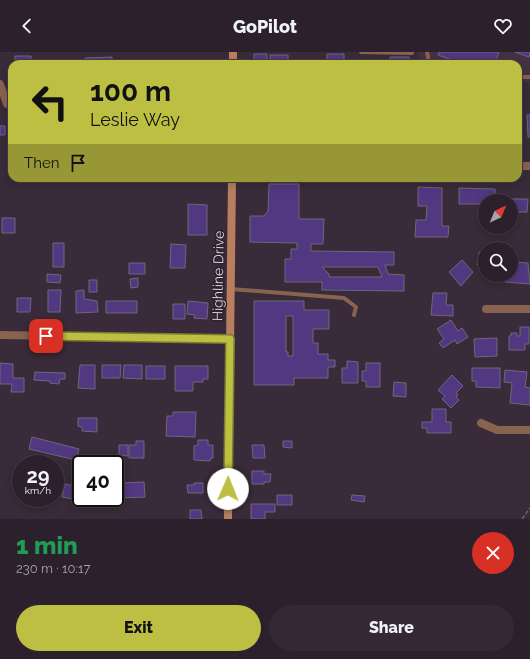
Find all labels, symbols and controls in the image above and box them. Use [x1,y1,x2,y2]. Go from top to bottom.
icon: back [16,15,38,37]
icon: heart [492,15,514,37]
text: GoPilot [233,16,297,37]
text: 100 m [90,75,171,108]
icon: left [24,76,76,128]
text: Leslie Way [90,109,180,130]
icon: arrive [67,152,89,174]
text: Then [24,154,59,172]
north arrow [478,194,518,234]
map controls [478,194,518,282]
street label: Highline Drive [209,231,227,321]
button: search [478,242,518,282]
pin [29,319,63,353]
icon: arrive [35,325,57,347]
speed limit sign: 40 [72,455,124,507]
text: 29 [26,464,50,488]
position arrow [207,468,249,510]
text: km/h [25,485,51,496]
text: 1 min [16,531,78,560]
button: close [472,532,514,574]
text: 230 m · 10:17 [16,561,90,576]
button: Exit [16,605,261,651]
button: Share [269,605,514,651]

